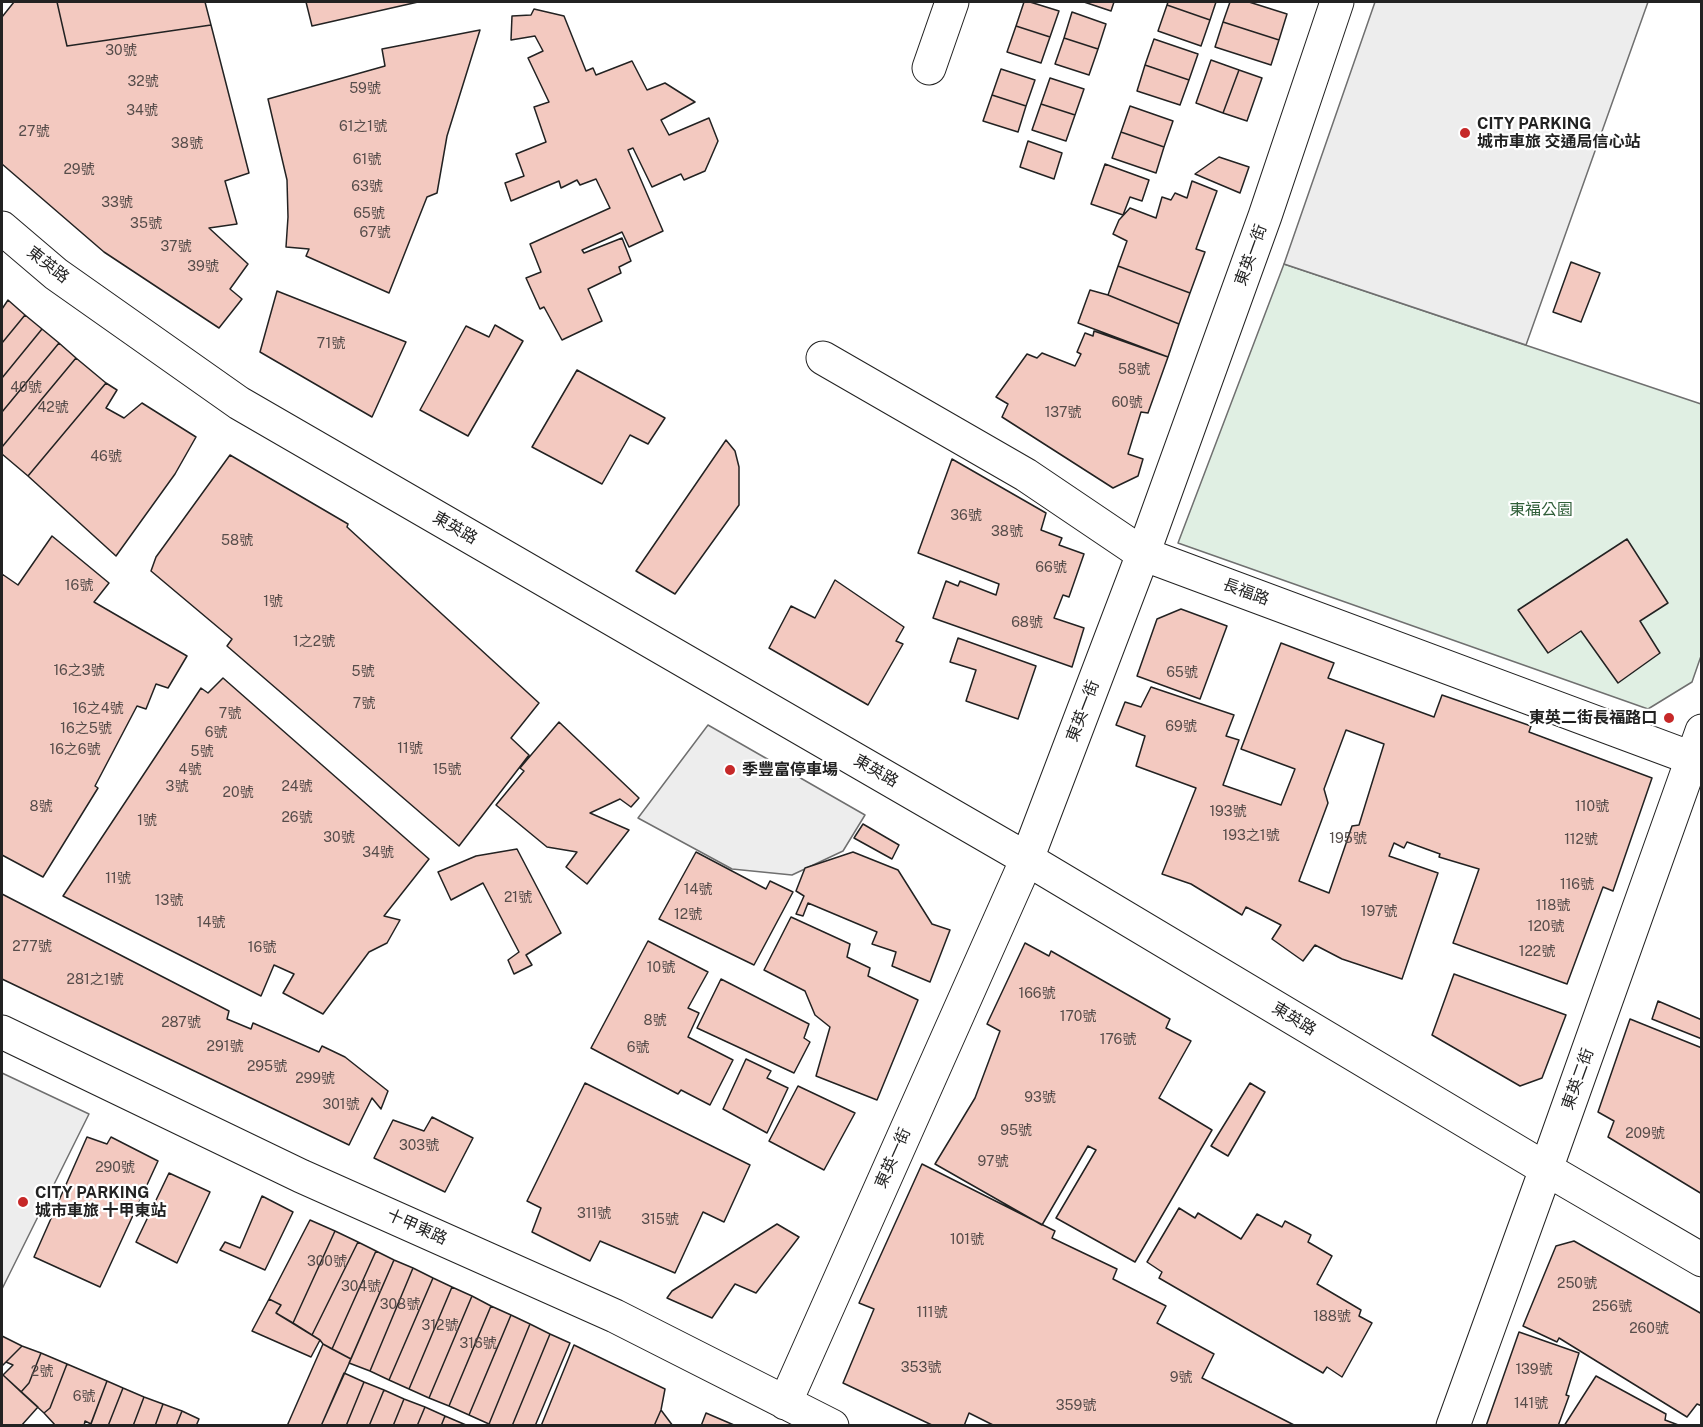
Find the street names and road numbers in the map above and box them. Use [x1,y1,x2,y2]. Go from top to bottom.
street label: 東英一街 [1231,222,1271,288]
street label: 東英路 [23,243,73,287]
street label: 東英路 [429,508,481,548]
street label: 長福路 [1220,575,1272,609]
street label: 東英一街 [1063,678,1103,744]
street label: 東英路 [850,751,902,791]
street label: 東英路 [1268,998,1320,1040]
street label: 東英二街 [1558,1046,1598,1112]
street label: 東英一街 [871,1125,915,1191]
street label: 十甲東路 [384,1205,450,1249]

